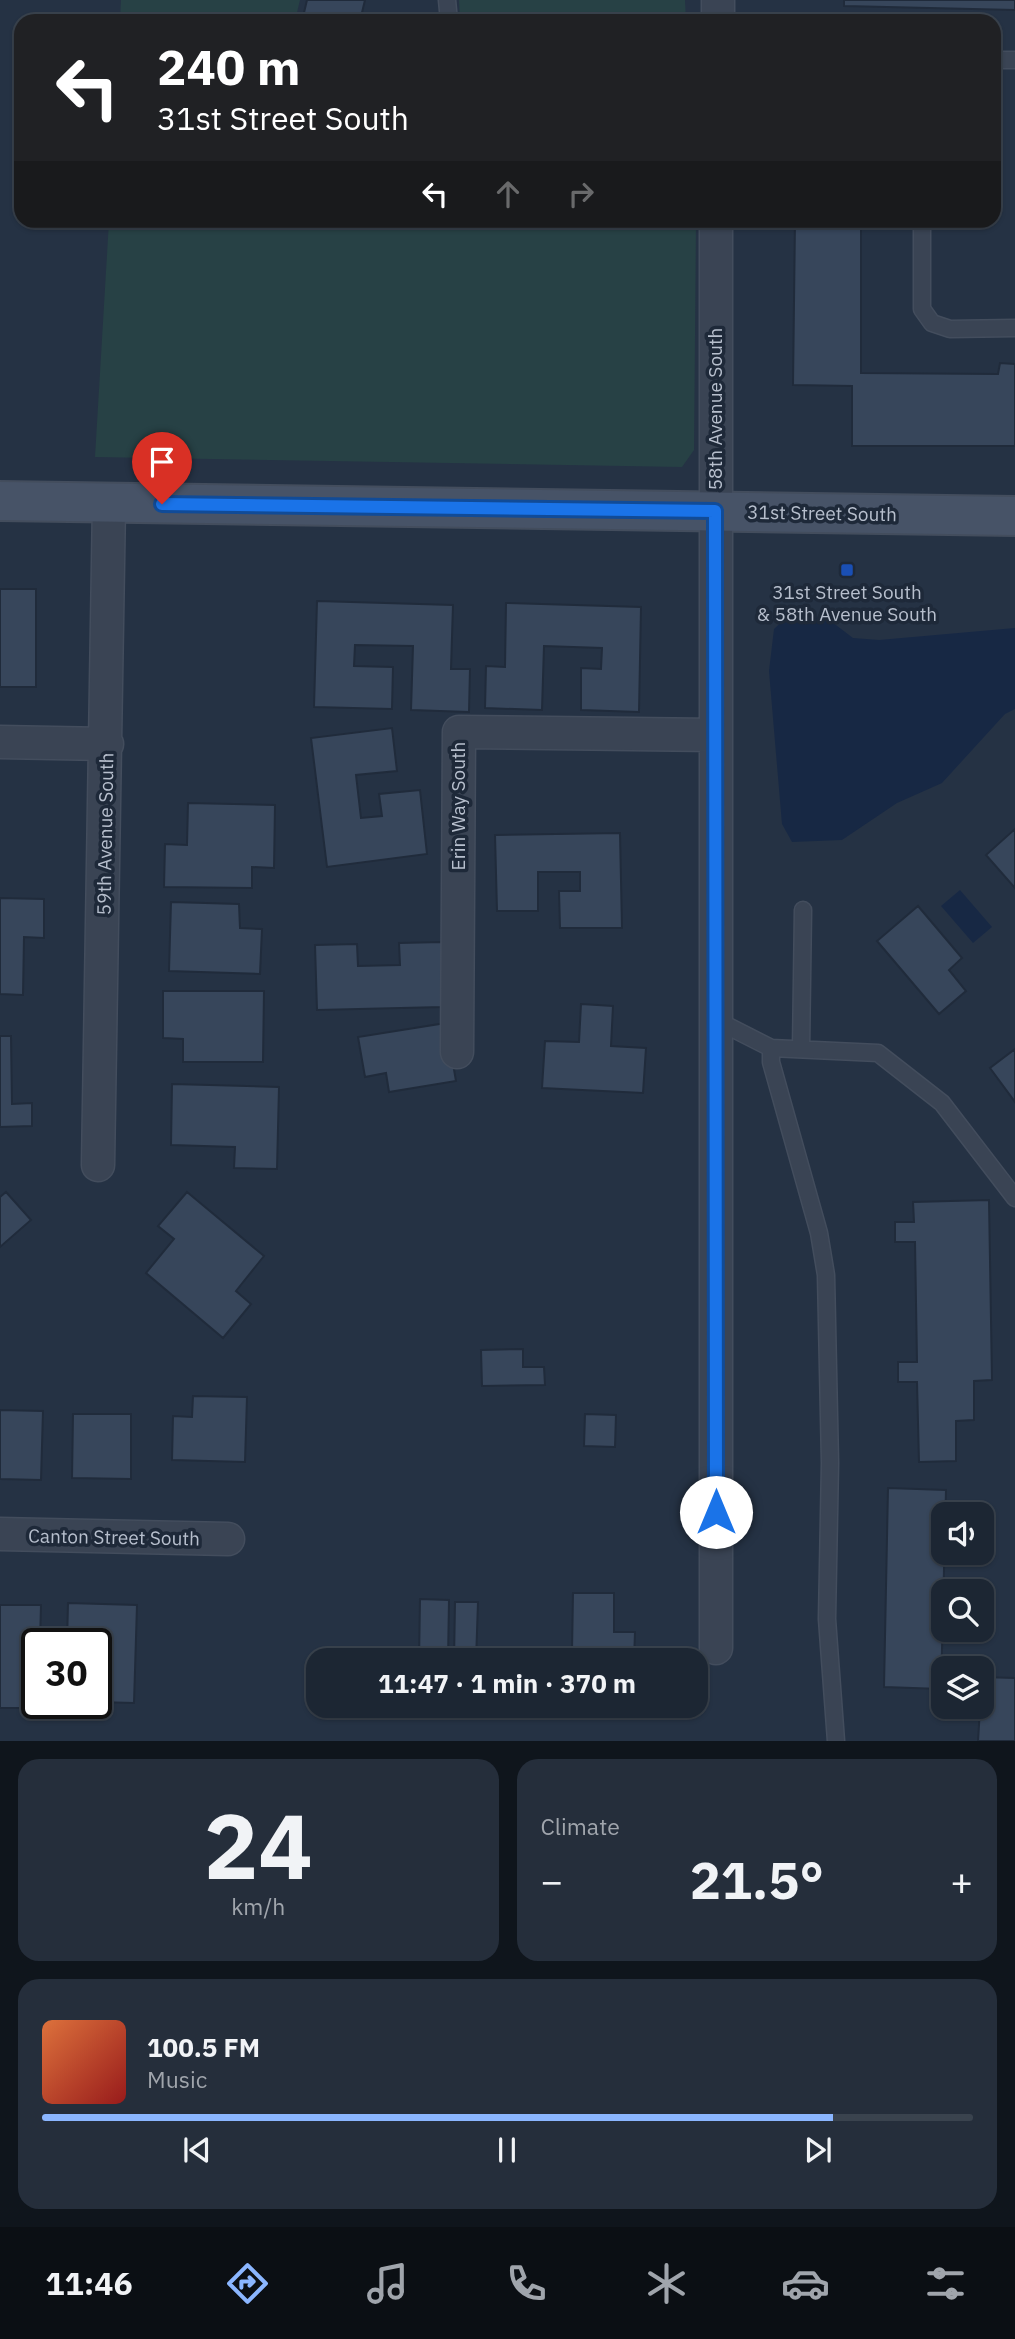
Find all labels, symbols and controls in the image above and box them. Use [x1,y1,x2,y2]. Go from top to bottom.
text: 240 m [157,35,301,98]
icon: left [42,42,133,133]
text: 31st Street South [157,97,409,139]
icon: left [416,175,454,213]
icon: ahead [489,175,527,213]
icon: right [562,175,600,213]
street label: 58th Avenue South [703,328,727,490]
pin [132,432,192,504]
icon: arrive [143,443,181,481]
street label: 31st Street South [747,500,897,526]
marker: 31st Street South & 58th Avenue South [839,562,855,578]
place label: 31st Street South & 58th Avenue South [757,580,937,626]
street label: Erin Way South [446,742,470,870]
street label: 59th Avenue South [92,752,118,916]
position arrow [679,1475,753,1549]
map controls [931,1502,994,1719]
button: sound [931,1502,994,1565]
street label: Canton Street South [28,1524,200,1550]
button: search [931,1579,994,1642]
speed limit sign: 30 [21,1628,112,1719]
button: layers [931,1656,994,1719]
text: 11:47 · 1 min · 370 m [378,1666,636,1700]
text: 24 [204,1786,313,1904]
text: Climate [541,1811,620,1841]
text: 21.5° [690,1846,824,1913]
text: − [541,1856,563,1905]
text: + [950,1856,973,1905]
text: km/h [231,1891,285,1921]
text: 100.5 FM [147,2030,260,2064]
text: Music [147,2064,207,2094]
icon: previous [178,2131,216,2169]
icon: pause [488,2131,526,2169]
icon: next [799,2131,837,2169]
icon: directions [223,2259,272,2308]
icon: music [363,2259,412,2308]
icon: phone [502,2259,551,2308]
icon: climate [642,2259,691,2308]
icon: car [781,2259,830,2308]
icon: filters [921,2259,970,2308]
text: 11:46 [45,2262,133,2304]

